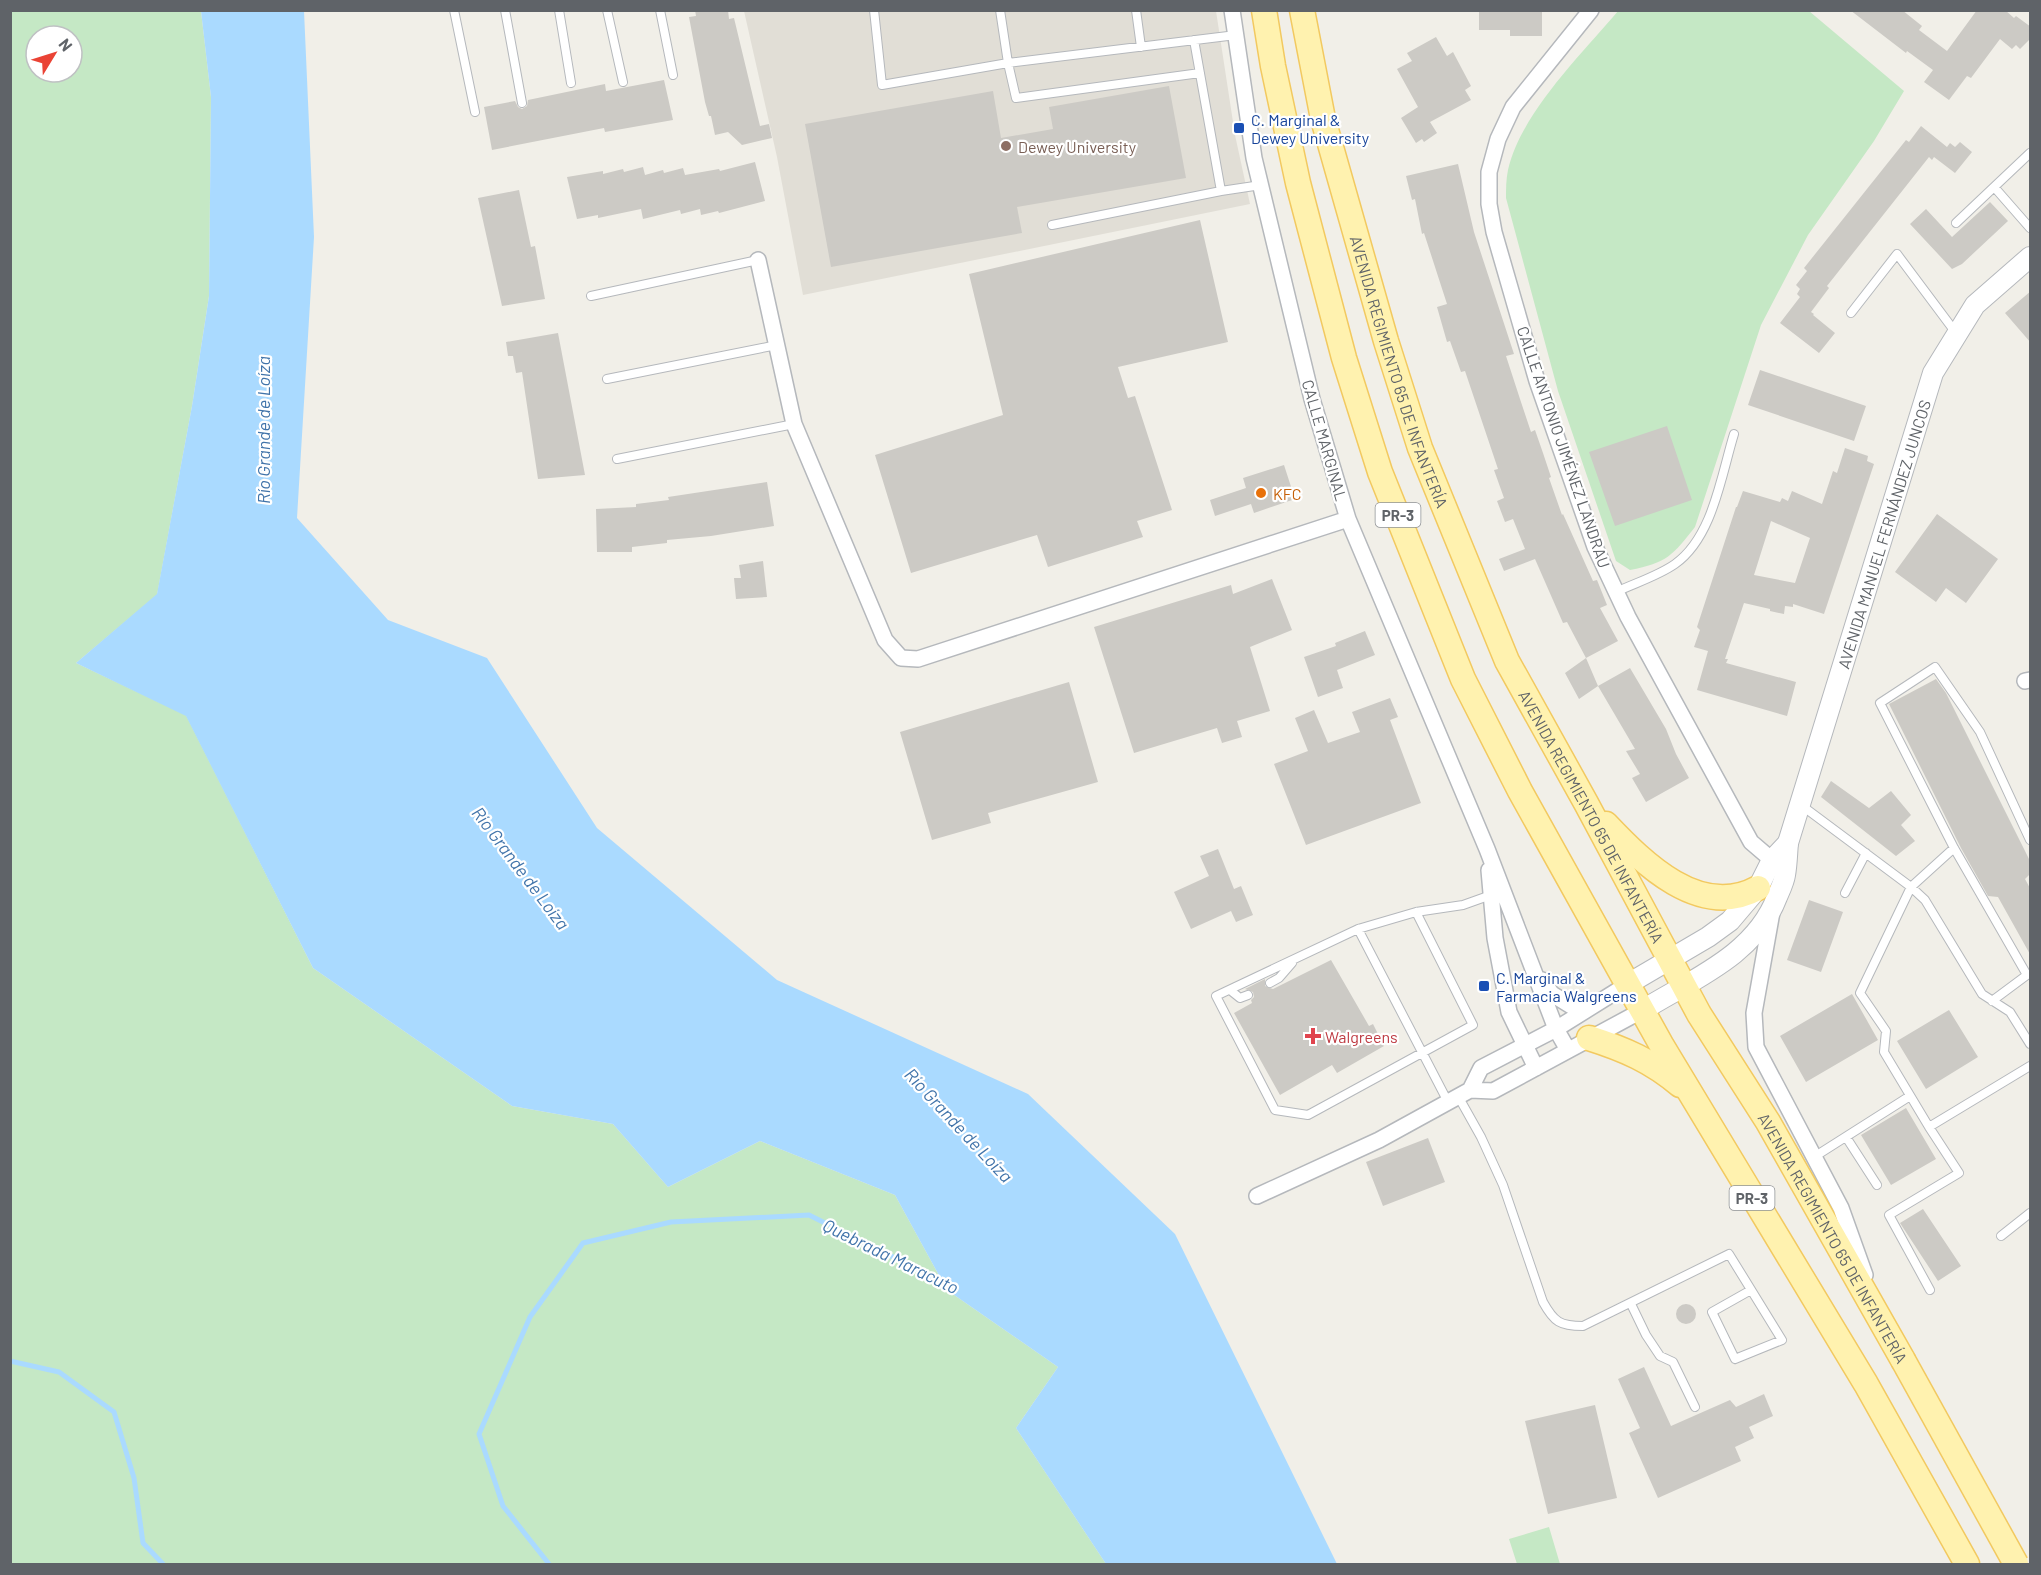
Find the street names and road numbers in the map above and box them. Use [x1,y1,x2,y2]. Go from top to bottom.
street label: AVENIDA REGIMIENTO 65 DE INFANTERÍA [1347,233,1453,511]
street label: CALLE ANTONIO JIMÉNEZ LANDRAU [1514,324,1614,570]
street label: CALLE MARGINAL [1299,377,1351,503]
street label: AVENIDA MANUEL FERNÁNDEZ JUNCOS [1833,397,1934,671]
road number: PR-3 [1376,503,1420,527]
street label: AVENIDA REGIMIENTO 65 DE INFANTERÍA [1515,686,1669,946]
street label: AVENIDA REGIMIENTO 65 DE INFANTERÍA [1755,1109,1912,1366]
road number: PR-3 [1730,1186,1774,1210]

